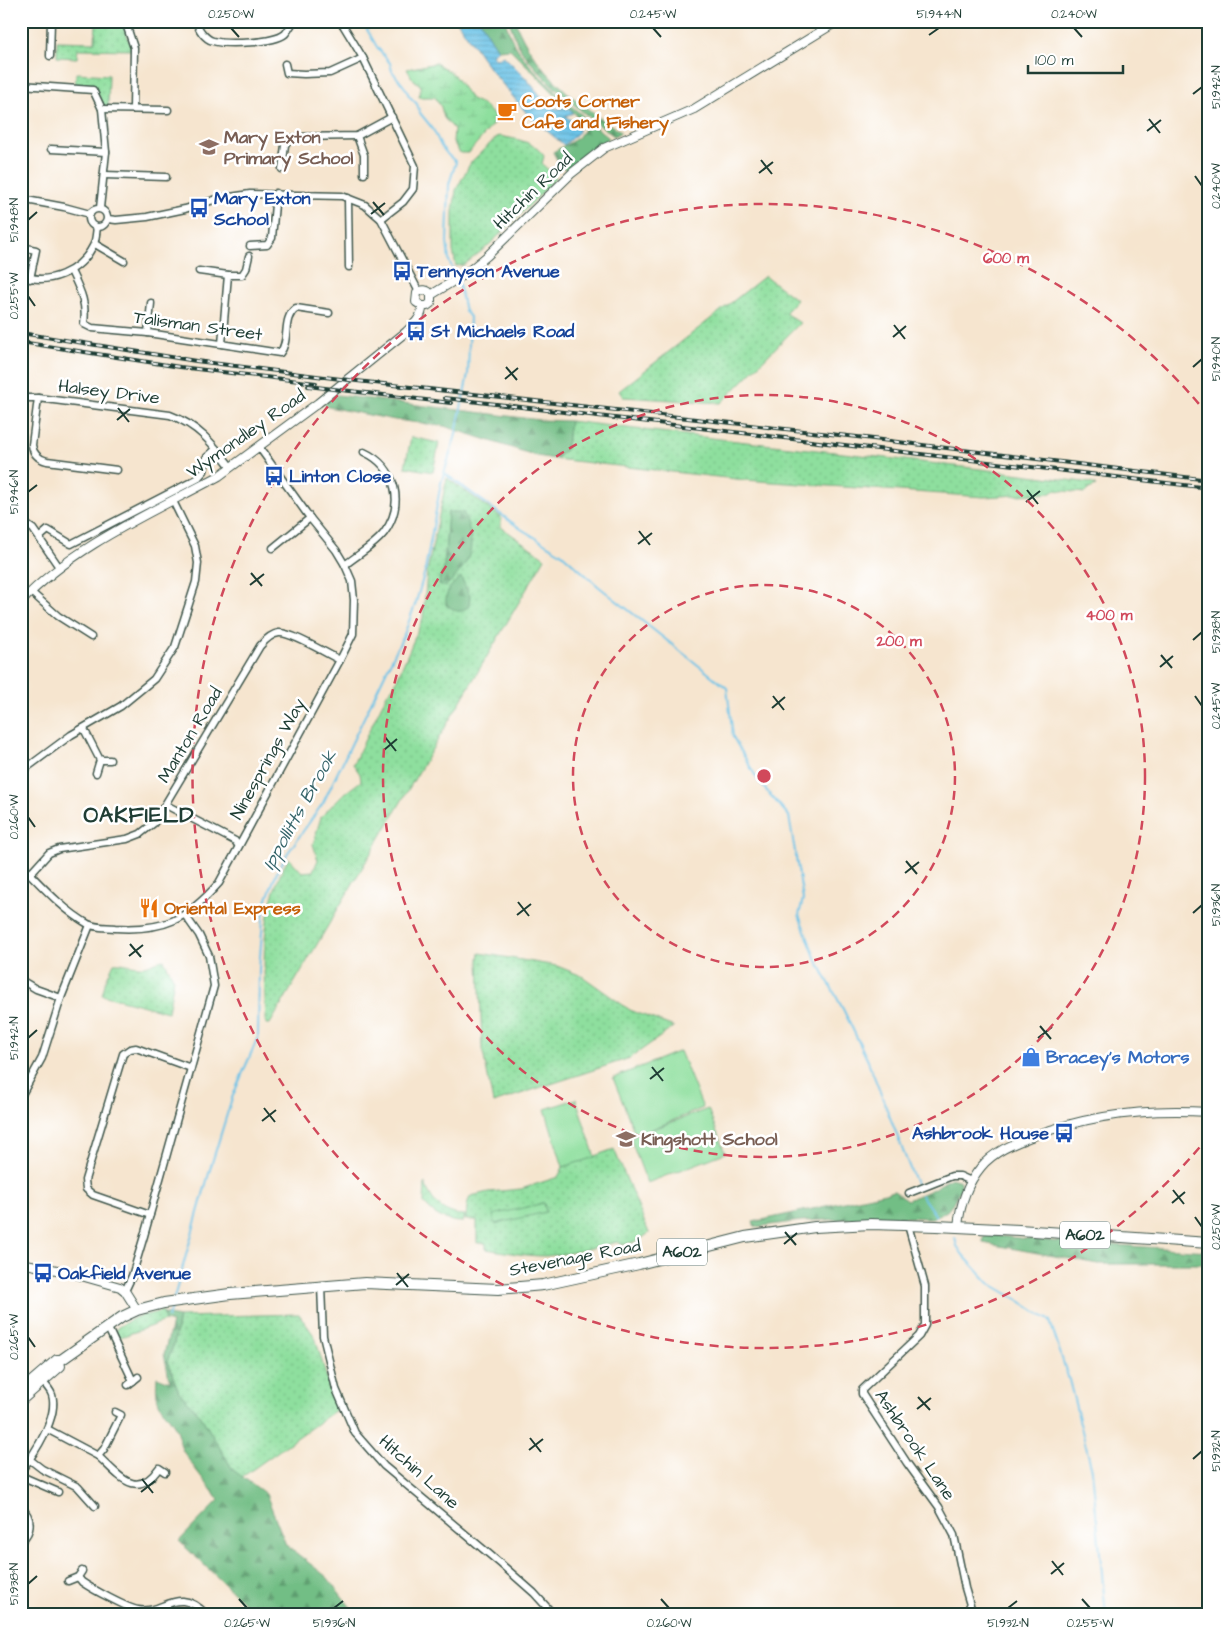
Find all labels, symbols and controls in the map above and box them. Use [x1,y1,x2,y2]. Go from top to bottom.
text: 0.250°W [208,6,255,23]
text: 0.245°W [630,6,677,23]
text: 51.944°N [916,6,962,23]
text: 0.240°W [1051,6,1098,23]
scale bar [1028,42,1122,74]
text: 100 m [1035,50,1074,71]
text: 51.942°N [1208,65,1225,109]
place label: Coots Corner Cafe and Fishery [522,89,669,136]
cafe icon: Coots Corner Cafe and Fishery [496,100,518,122]
place label: Mary Exton Primary School [224,125,353,172]
school or university icon: Mary Exton Primary School [198,136,220,158]
street label: Hitchin Road [488,147,578,235]
text: 0.240°W [1208,162,1225,209]
place label: Mary Exton School [213,186,311,232]
text: 51.948°N [6,197,23,242]
bus stop icon: Mary Exton School [188,197,210,219]
text: 600 m [983,248,1029,269]
place label: Tennyson Avenue [416,259,560,285]
bus stop icon: Tennyson Avenue [391,260,413,282]
text: 0.255°W [6,272,23,320]
street label: Talisman Street [132,305,265,348]
place label: St Michaels Road [430,319,575,344]
bus stop icon: St Michaels Road [405,320,427,342]
text: 51.940°N [1208,336,1225,381]
street label: Halsey Drive [57,373,161,412]
street label: Wymondley Road [181,384,311,485]
place label: Linton Close [289,464,392,489]
bus stop icon: Linton Close [263,465,285,487]
text: 51.946°N [6,469,23,514]
text: 400 m [1086,605,1133,626]
text: 51.938°N [1208,610,1225,653]
text: 200 m [875,631,922,652]
street label: Manton Road [151,682,229,788]
text: 0.245°W [1208,682,1225,729]
street label: Ninesprings Way [224,694,313,825]
water label: Ippollitts Brook [256,745,344,875]
centre of rings [755,767,773,785]
text: 0.260°W [6,794,23,840]
district label: OAKFIELD [83,800,195,831]
text: 51.936°N [1208,883,1225,926]
place label: Oriental Express [164,896,301,921]
restaurant icon: Oriental Express [138,897,160,919]
text: 51.942°N [6,1016,23,1060]
place label: Bracey's Motors [1046,1045,1189,1071]
shop icon: Bracey's Motors [1020,1046,1042,1068]
place label: Ashbrook House [912,1121,1049,1146]
bus stop icon: Ashbrook House [1053,1122,1075,1144]
place label: Kingshott School [641,1127,778,1153]
school or university icon: Kingshott School [615,1128,637,1150]
text: 0.250°W [1208,1203,1225,1250]
road number: A602 [1060,1222,1110,1248]
street label: Stevenage Road [507,1233,643,1284]
road number: A602 [657,1238,707,1266]
place label: Oakfield Avenue [58,1261,191,1286]
bus stop icon: Oakfield Avenue [32,1262,54,1284]
text: 0.265°W [6,1313,23,1360]
street label: Ashbrook Lane [869,1385,961,1505]
street label: Hitchin Lane [373,1429,465,1515]
text: 51.932°N [1208,1430,1225,1472]
text: 51.938°N [6,1562,23,1605]
text: 0.265°W [224,1615,271,1632]
text: 51.936°N [313,1615,356,1632]
text: 0.260°W [646,1615,692,1632]
text: 51.932°N [987,1615,1029,1632]
text: 0.255°W [1066,1615,1114,1632]

